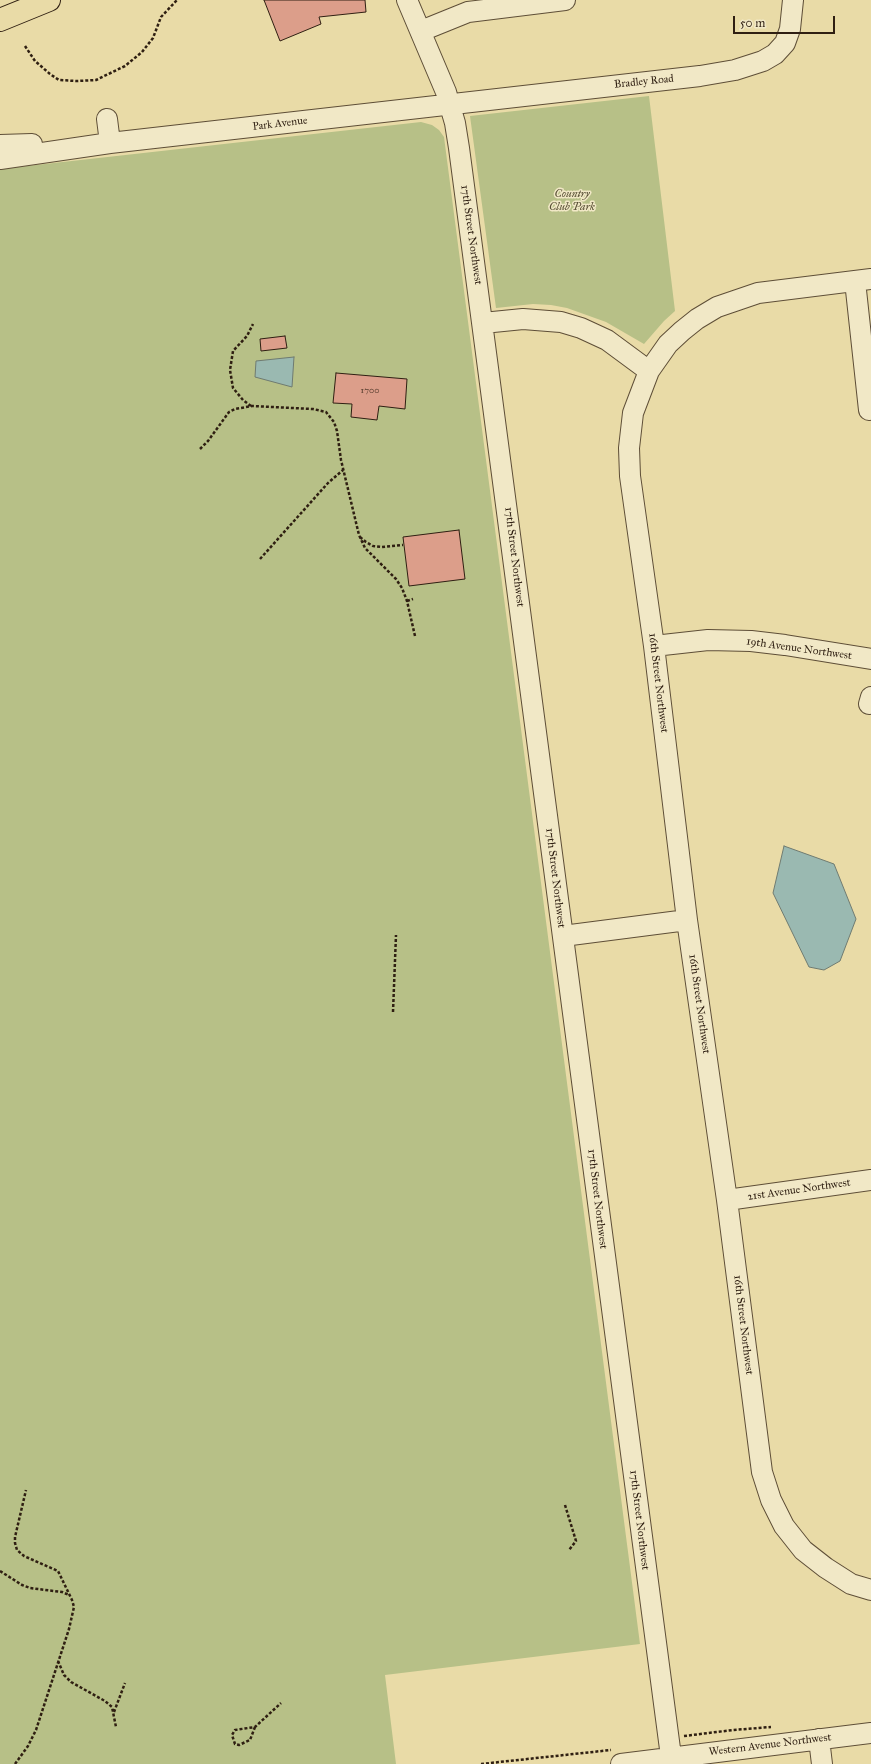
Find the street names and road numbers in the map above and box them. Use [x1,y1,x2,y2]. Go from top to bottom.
street label: Bradley Road [614,72,674,92]
street label: Park Avenue [252,114,308,134]
street label: 17th Street Northwest [457,184,485,286]
street label: 17th Street Northwest [501,506,527,608]
street label: 16th Street Northwest [645,632,671,734]
street label: 19th Avenue Northwest [745,635,853,663]
street label: 17th Street Northwest [542,827,568,929]
street label: 16th Street Northwest [685,953,713,1055]
street label: 17th Street Northwest [584,1148,610,1250]
street label: 21st Avenue Northwest [747,1176,851,1204]
street label: 16th Street Northwest [730,1274,756,1376]
street label: 17th Street Northwest [626,1469,652,1571]
street label: Western Avenue Northwest [708,1731,832,1759]

